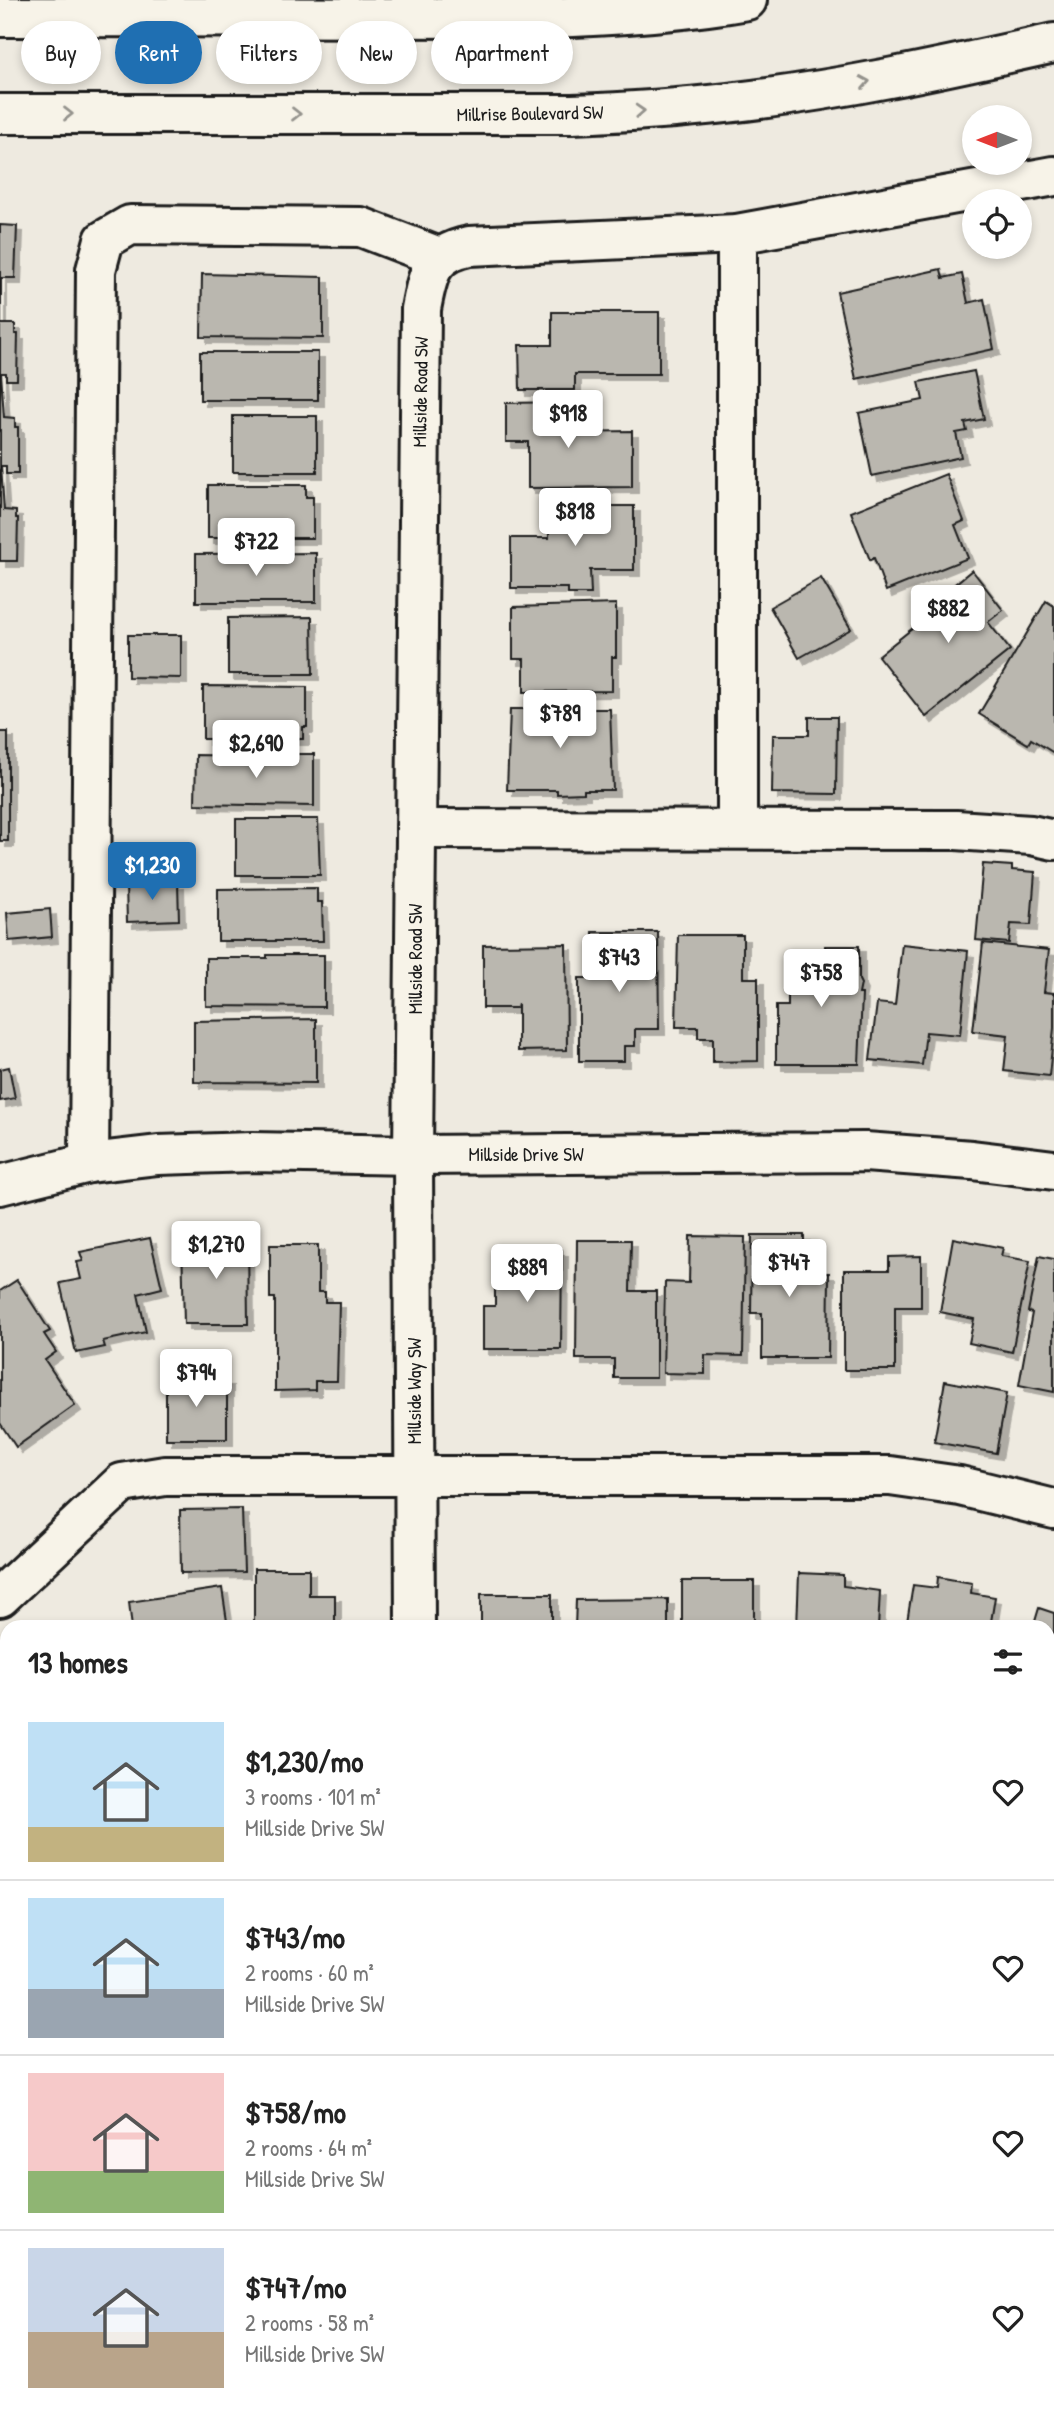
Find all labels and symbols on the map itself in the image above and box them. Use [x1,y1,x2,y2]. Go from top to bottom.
one-way arrow [860,75,871,90]
street label: Millrise Boulevard SW [456,99,604,127]
one-way arrow [635,103,646,118]
north arrow [962,105,1032,175]
one-way arrow [63,106,74,122]
one-way arrow [291,106,301,122]
street label: Millside Road SW [406,336,434,448]
pin: $918 [527,391,609,450]
pin: $818 [534,489,616,548]
pin: $722 [215,518,297,578]
pin: $882 [907,586,989,645]
pin: $789 [519,690,601,750]
pin: $2,690 [199,720,313,780]
pin: $1,230 [95,842,209,902]
street label: Millside Road SW [402,903,428,1014]
pin: $743 [578,934,660,994]
pin: $758 [780,950,862,1009]
street label: Millside Drive SW [468,1141,584,1167]
pin: $1,270 [159,1222,273,1281]
pin: $747 [748,1240,830,1299]
pin: $889 [486,1244,568,1304]
street label: Millside Way SW [401,1337,427,1444]
pin: $794 [155,1350,237,1409]

